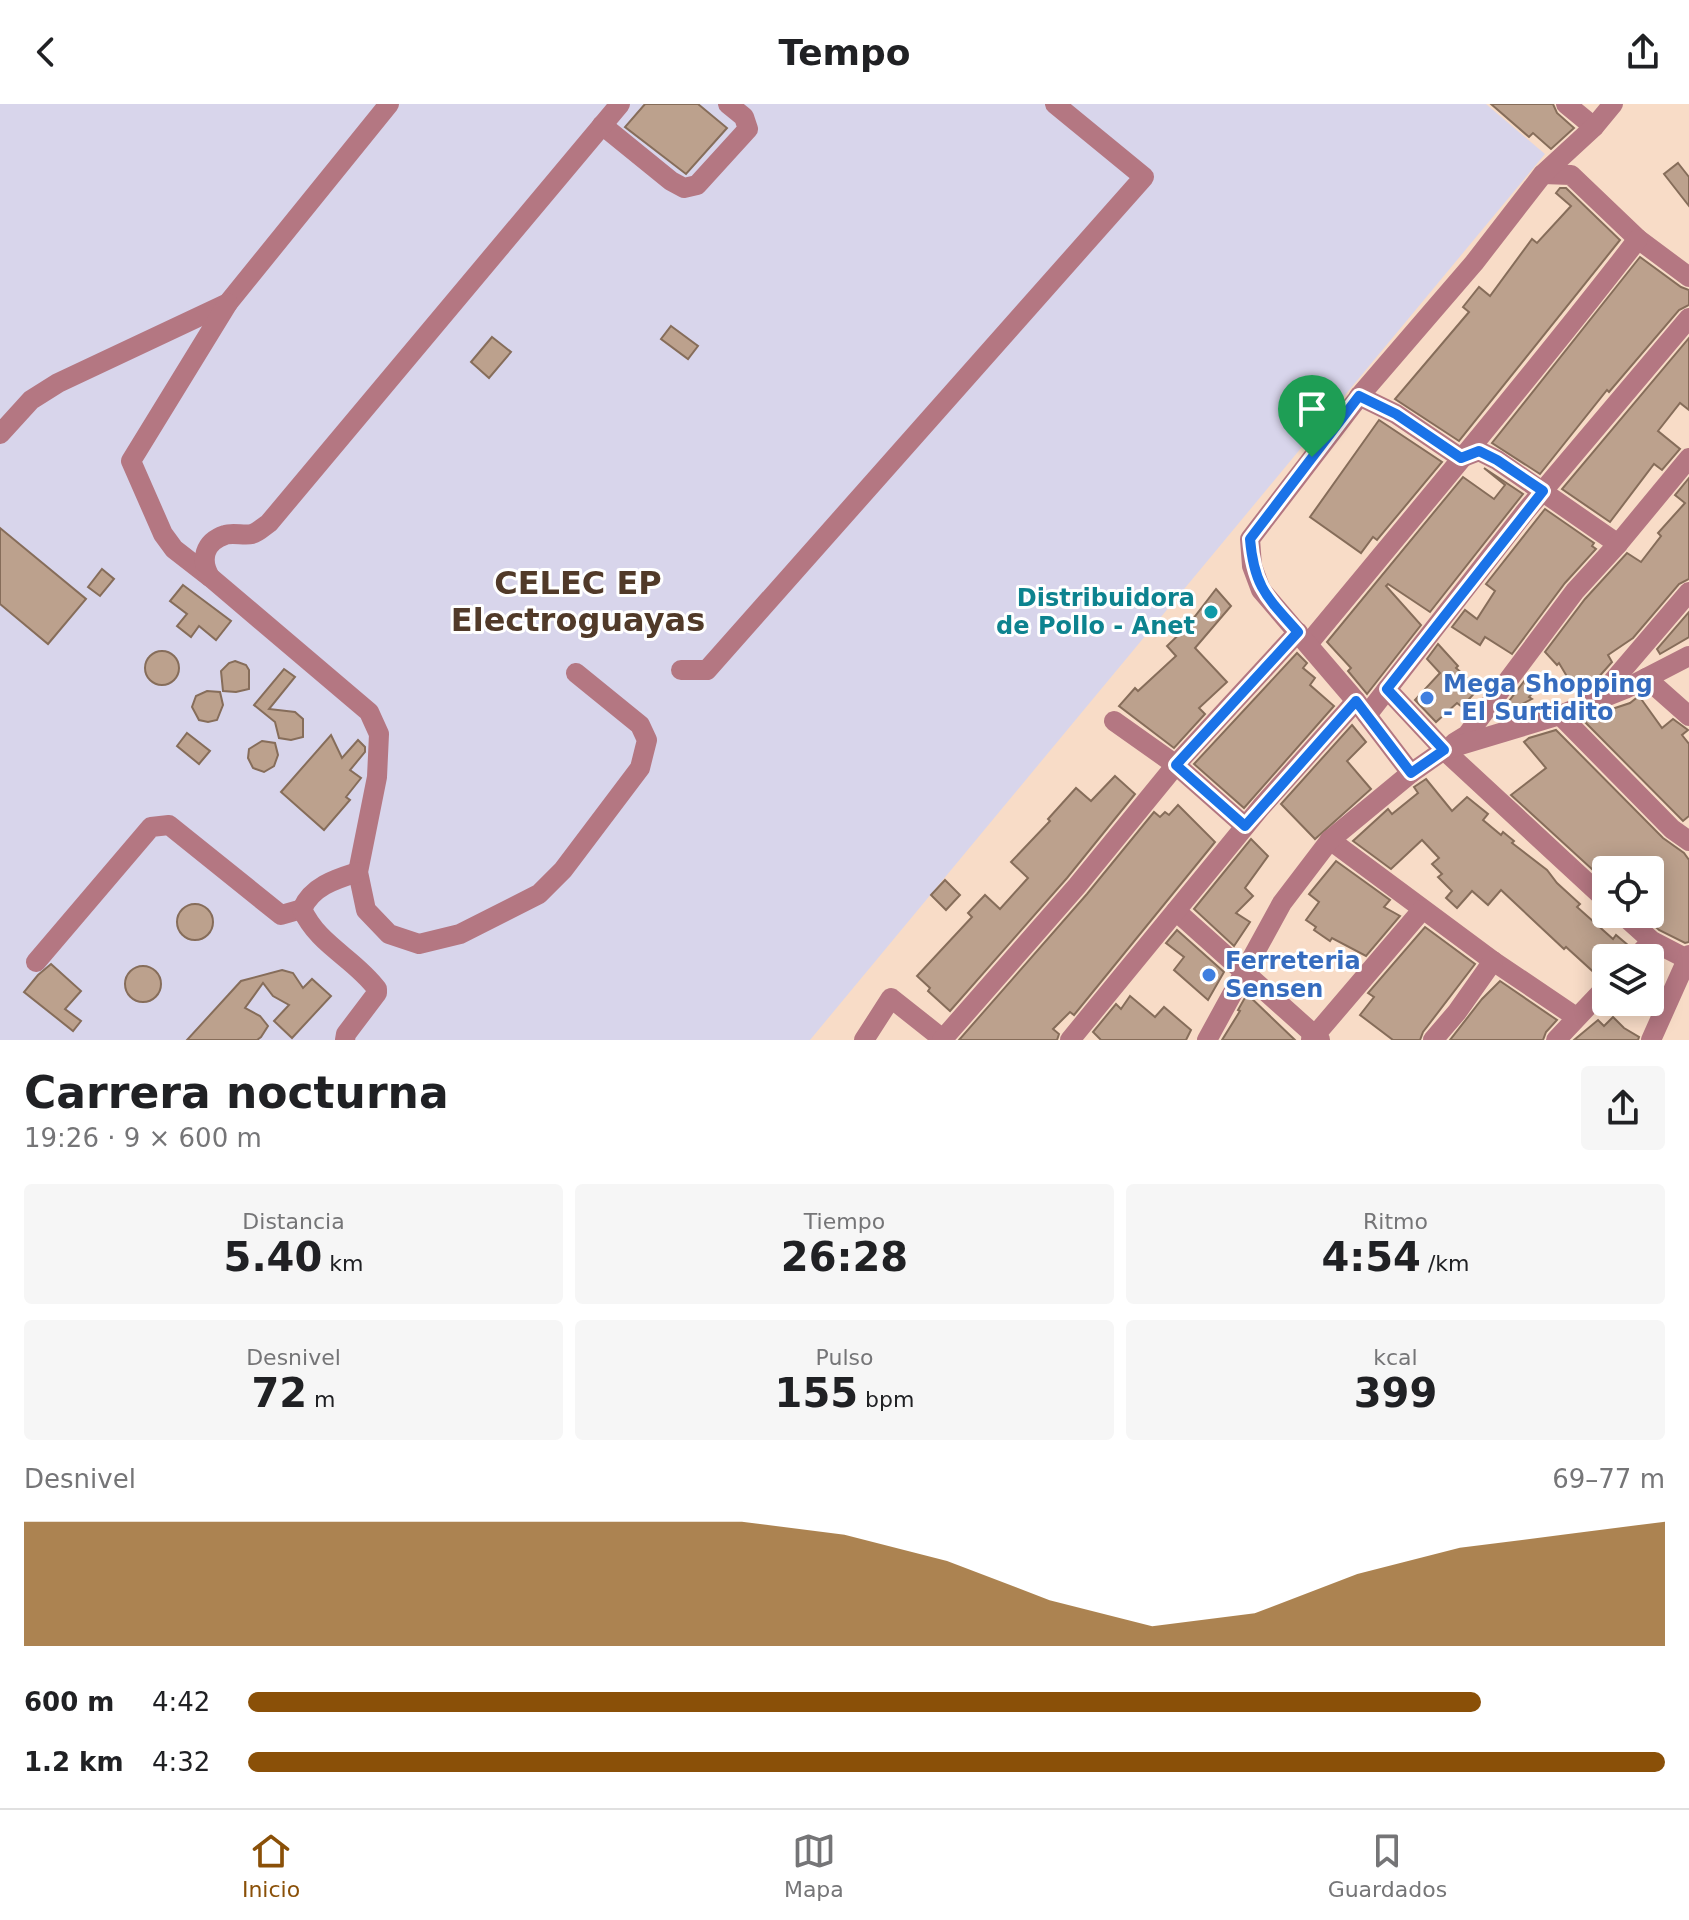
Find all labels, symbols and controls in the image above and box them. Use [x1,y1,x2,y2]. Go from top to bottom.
icon: back [24,30,68,74]
icon: share [1621,30,1665,74]
text: Tempo [778,32,911,73]
pin [1278,375,1346,457]
icon: arrive [1290,387,1334,431]
district label: CELEC EP Electroguayas [451,564,705,639]
place label: Distribuidora de Pollo - Anet [996,584,1195,640]
marker: Distribuidora de Pollo - Anet [1202,603,1220,621]
place label: Mega Shopping - El Surtidito [1443,670,1653,726]
marker: Mega Shopping - El Surtidito [1418,689,1436,707]
map controls [1592,856,1664,1016]
button: locate [1592,856,1664,928]
button: layers [1592,944,1664,1016]
place label: Ferreteria Sensen [1225,947,1361,1003]
marker: Ferreteria Sensen [1200,966,1218,984]
button: share [1581,1066,1665,1150]
text: Carrera nocturna [24,1067,449,1118]
text: 19:26 · 9 × 600 m [24,1123,262,1153]
text: Distancia [242,1209,345,1234]
text: Tiempo [804,1209,885,1234]
text: Ritmo [1363,1209,1428,1234]
text: 5.40 [224,1234,322,1280]
text: 26:28 [781,1234,908,1280]
text: 4:54 [1321,1234,1421,1280]
text: km [322,1251,363,1276]
text: /km [1421,1251,1470,1276]
text: Desnivel [246,1345,341,1370]
text: Pulso [816,1345,873,1370]
text: kcal [1373,1345,1418,1370]
text: 72 [251,1370,307,1416]
text: 155 [775,1370,858,1416]
text: 399 [1354,1370,1437,1416]
text: m [307,1387,336,1412]
text: bpm [858,1387,914,1412]
text: Desnivel [24,1464,136,1494]
text: 69–77 m [1552,1464,1665,1494]
text: 600 m [24,1687,114,1717]
text: 4:42 [152,1687,210,1717]
text: 1.2 km [24,1747,124,1777]
text: 4:32 [152,1747,210,1777]
tab: Inicio [242,1829,300,1902]
tab: Mapa [784,1829,844,1902]
tab: Guardados [1328,1829,1447,1902]

